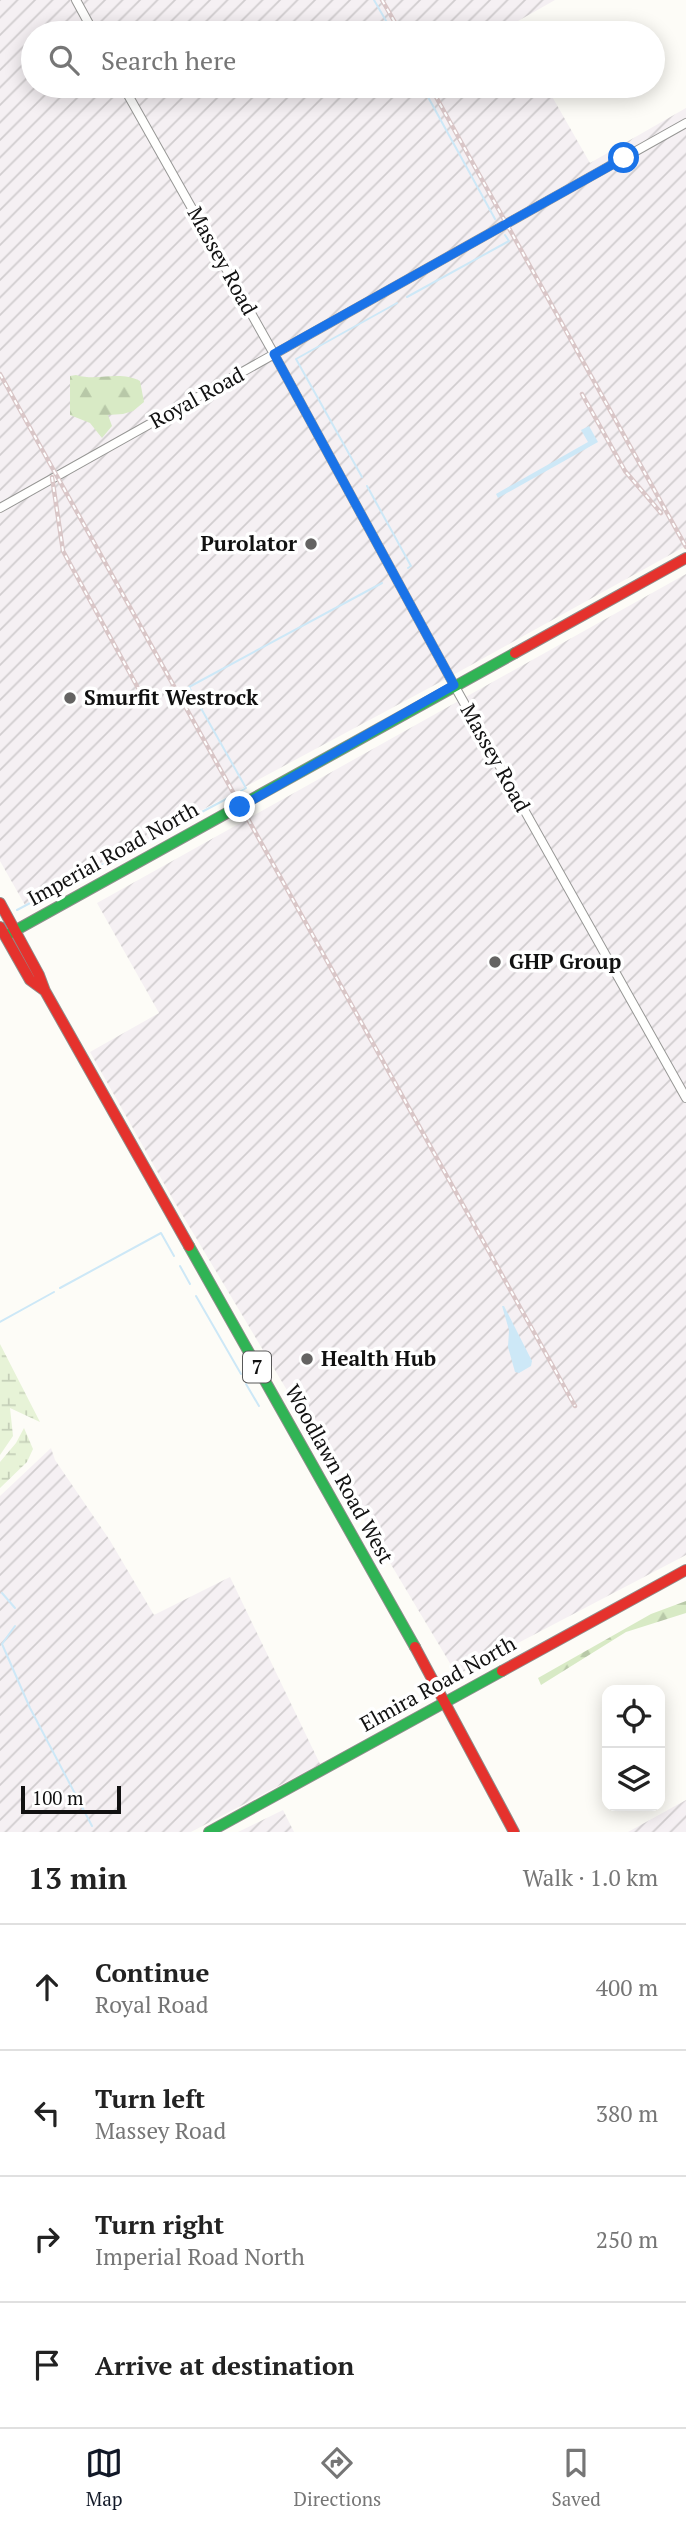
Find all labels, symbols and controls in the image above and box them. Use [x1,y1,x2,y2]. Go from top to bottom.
search box [21,21,665,98]
icon: search [45,41,83,79]
text: Search here [101,43,236,77]
route start [608,142,639,173]
street label: Massey Road [182,201,264,320]
street label: Royal Road [144,360,249,435]
place label: Purolator [201,529,297,557]
marker: Purolator [303,536,319,552]
place label: Smurfit Westrock [84,683,259,711]
marker: Smurfit Westrock [62,690,78,706]
street label: Massey Road [455,698,537,817]
route end [224,791,255,822]
street label: Imperial Road North [22,794,203,912]
place label: GHP Group [509,947,622,975]
marker: GHP Group [487,954,503,970]
place label: Health Hub [321,1344,436,1372]
marker: Health Hub [299,1351,315,1367]
road number: 7 [243,1352,271,1382]
street label: Woodlawn Road West [279,1379,401,1568]
street label: Elmira Road North [355,1629,520,1738]
map controls [602,1685,665,1811]
button: locate [602,1685,665,1748]
button: layers [602,1748,665,1811]
scale bar [21,1783,121,1815]
text: 100 m [32,1785,83,1810]
text: 13 min [28,1858,127,1898]
text: Walk · 1.0 km [523,1862,658,1893]
text: Continue [95,1955,209,1989]
icon: ahead [28,1968,66,2006]
text: 400 m [596,1972,658,2003]
text: Royal Road [95,1989,209,2020]
text: Turn left [95,2081,205,2115]
icon: left [28,2094,66,2132]
text: 380 m [596,2098,658,2129]
text: Massey Road [95,2115,226,2146]
text: Turn right [95,2207,224,2241]
icon: right [28,2220,66,2258]
text: 250 m [596,2224,658,2255]
text: Imperial Road North [95,2241,305,2272]
icon: arrive [28,2346,66,2384]
text: Arrive at destination [95,2348,354,2382]
tab: Map [85,2444,123,2511]
tab: Directions [294,2444,381,2511]
tab: Saved [552,2444,601,2511]

